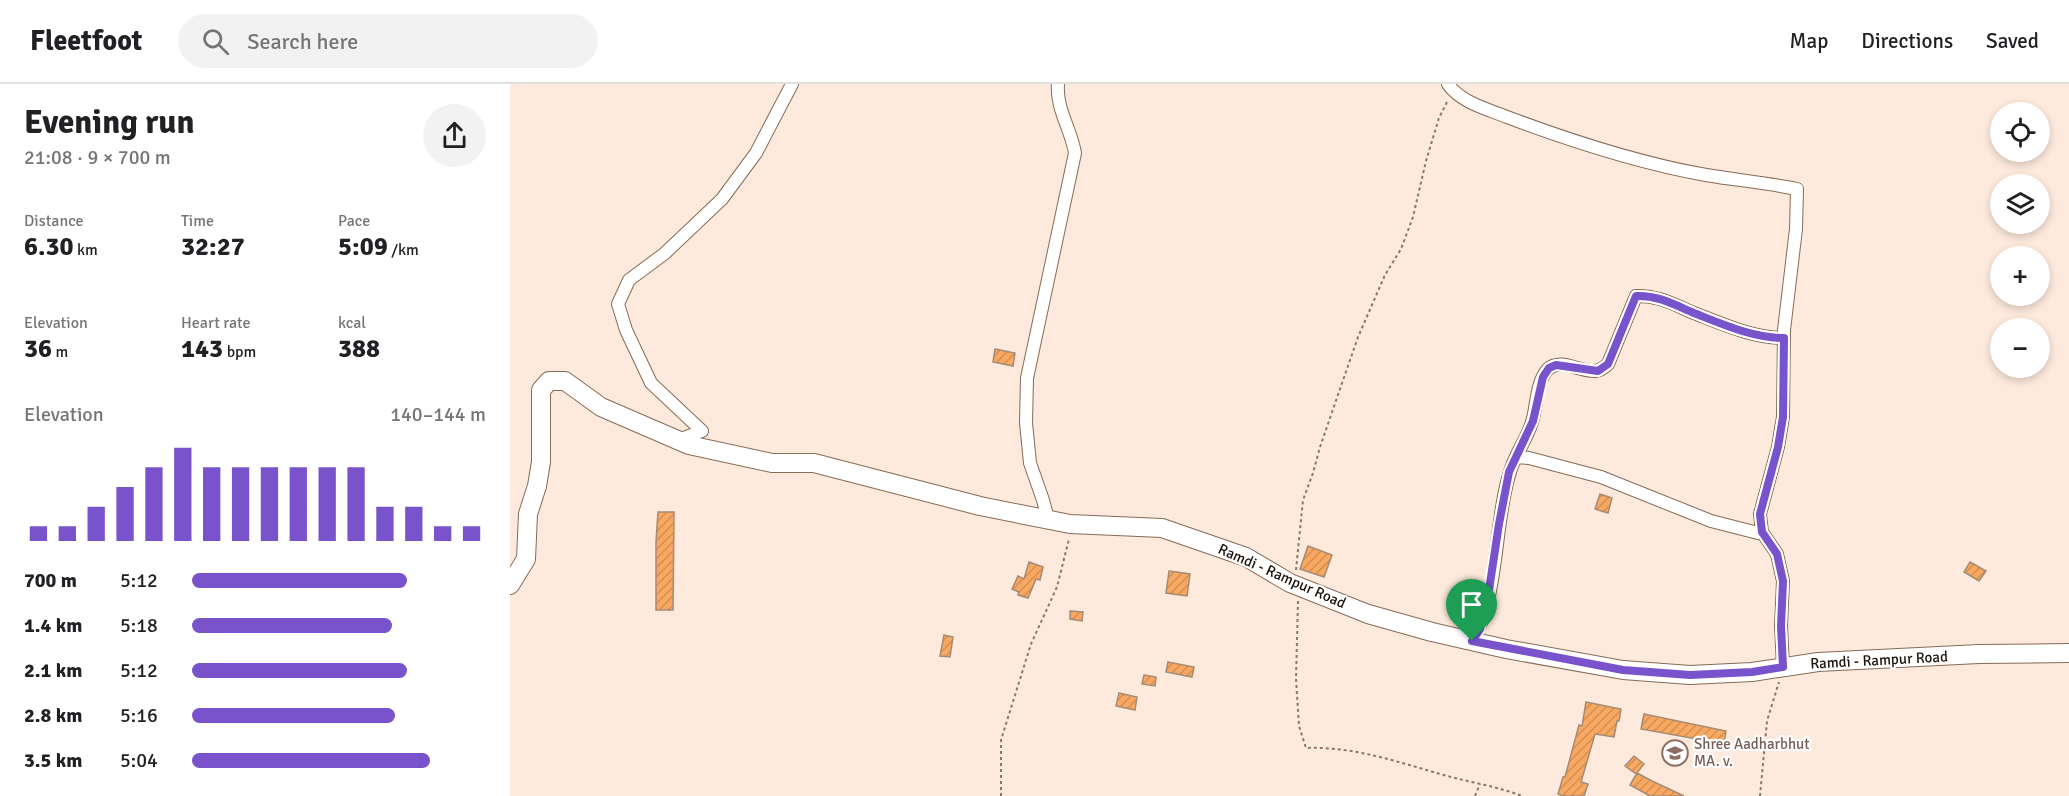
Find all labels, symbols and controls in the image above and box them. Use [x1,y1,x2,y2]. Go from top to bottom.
search box [178,14,598,68]
text: Fleetfoot [30,24,142,58]
icon: search [199,25,232,58]
text: Search here [247,28,358,55]
text: Map [1790,28,1828,54]
text: Directions [1861,28,1953,54]
text: Saved [1986,28,2039,54]
text: Evening run [24,102,194,143]
map controls [1990,102,2050,378]
button: locate [1990,102,2050,162]
button: share [423,104,486,167]
text: 21:08 · 9 × 700 m [24,145,171,170]
button: layers [1990,174,2050,234]
text: Distance [24,211,84,231]
text: Time [181,211,214,231]
text: Pace [338,211,370,231]
text: 6.30 [24,231,74,263]
text: 32:27 [181,231,245,263]
text: 5:09 [338,231,388,263]
text: km [74,240,98,260]
text: /km [388,240,419,260]
button: + [1990,246,2050,306]
text: Elevation [24,313,88,333]
text: Heart rate [181,313,250,333]
text: kcal [338,313,366,333]
button: − [1990,318,2050,378]
text: 36 [24,333,52,365]
text: 143 [181,333,223,365]
text: 388 [338,333,380,365]
text: m [52,342,68,362]
text: bpm [223,342,256,362]
text: Elevation [24,402,104,427]
text: 140–144 m [390,402,486,427]
street label: Ramdi - Rampur Road [1215,540,1349,612]
text: 700 m [24,568,77,593]
text: 5:12 [120,568,158,593]
pin [1446,579,1497,641]
icon: arrive [1455,588,1488,621]
text: 1.4 km [24,613,82,638]
text: 5:18 [120,613,158,638]
street label: Ramdi - Rampur Road [1810,647,1948,673]
text: 2.1 km [24,658,82,683]
text: 5:12 [120,658,158,683]
text: 2.8 km [24,703,82,728]
text: 5:16 [120,703,158,728]
place label: Shree Aadharbhut MA. v. [1694,735,1810,770]
school or university icon: Shree Aadharbhut MA. v. [1660,738,1690,768]
text: 3.5 km [24,748,82,773]
text: 5:04 [120,748,158,773]

